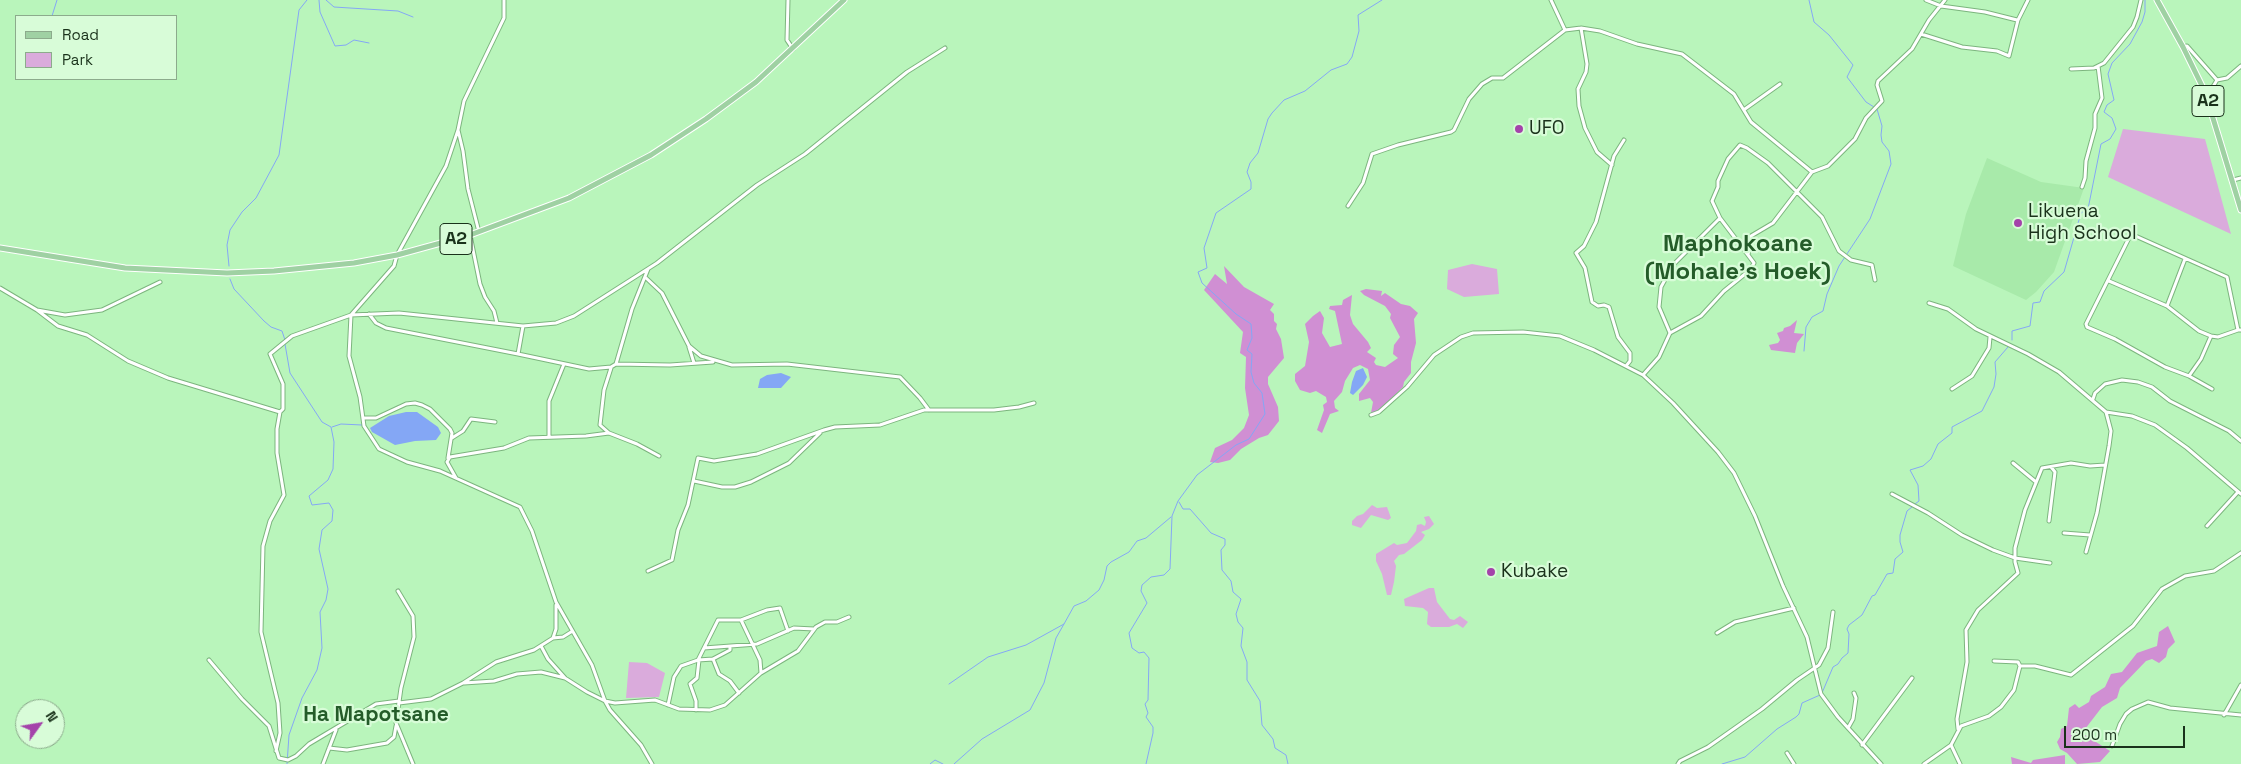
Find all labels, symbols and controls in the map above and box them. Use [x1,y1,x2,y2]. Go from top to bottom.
legend [15,15,178,80]
text: Road [62,25,99,44]
text: Park [62,50,93,69]
road number: A2 [2192,85,2224,116]
place label: UFO [1529,118,1564,140]
marker: UFO [1513,123,1525,135]
place label: Likuena High School [2028,201,2137,245]
marker: Likuena High School [2012,217,2024,229]
road number: A2 [440,223,472,254]
district label: Maphokoane (Mohale's Hoek) [1645,230,1831,286]
place label: Kubake [1501,561,1568,583]
marker: Kubake [1485,566,1497,578]
north arrow [15,699,65,749]
district label: Ha Mapotsane [303,702,449,728]
text: N [42,708,62,725]
scale bar [2066,716,2187,748]
text: 200 m [2072,725,2117,744]

